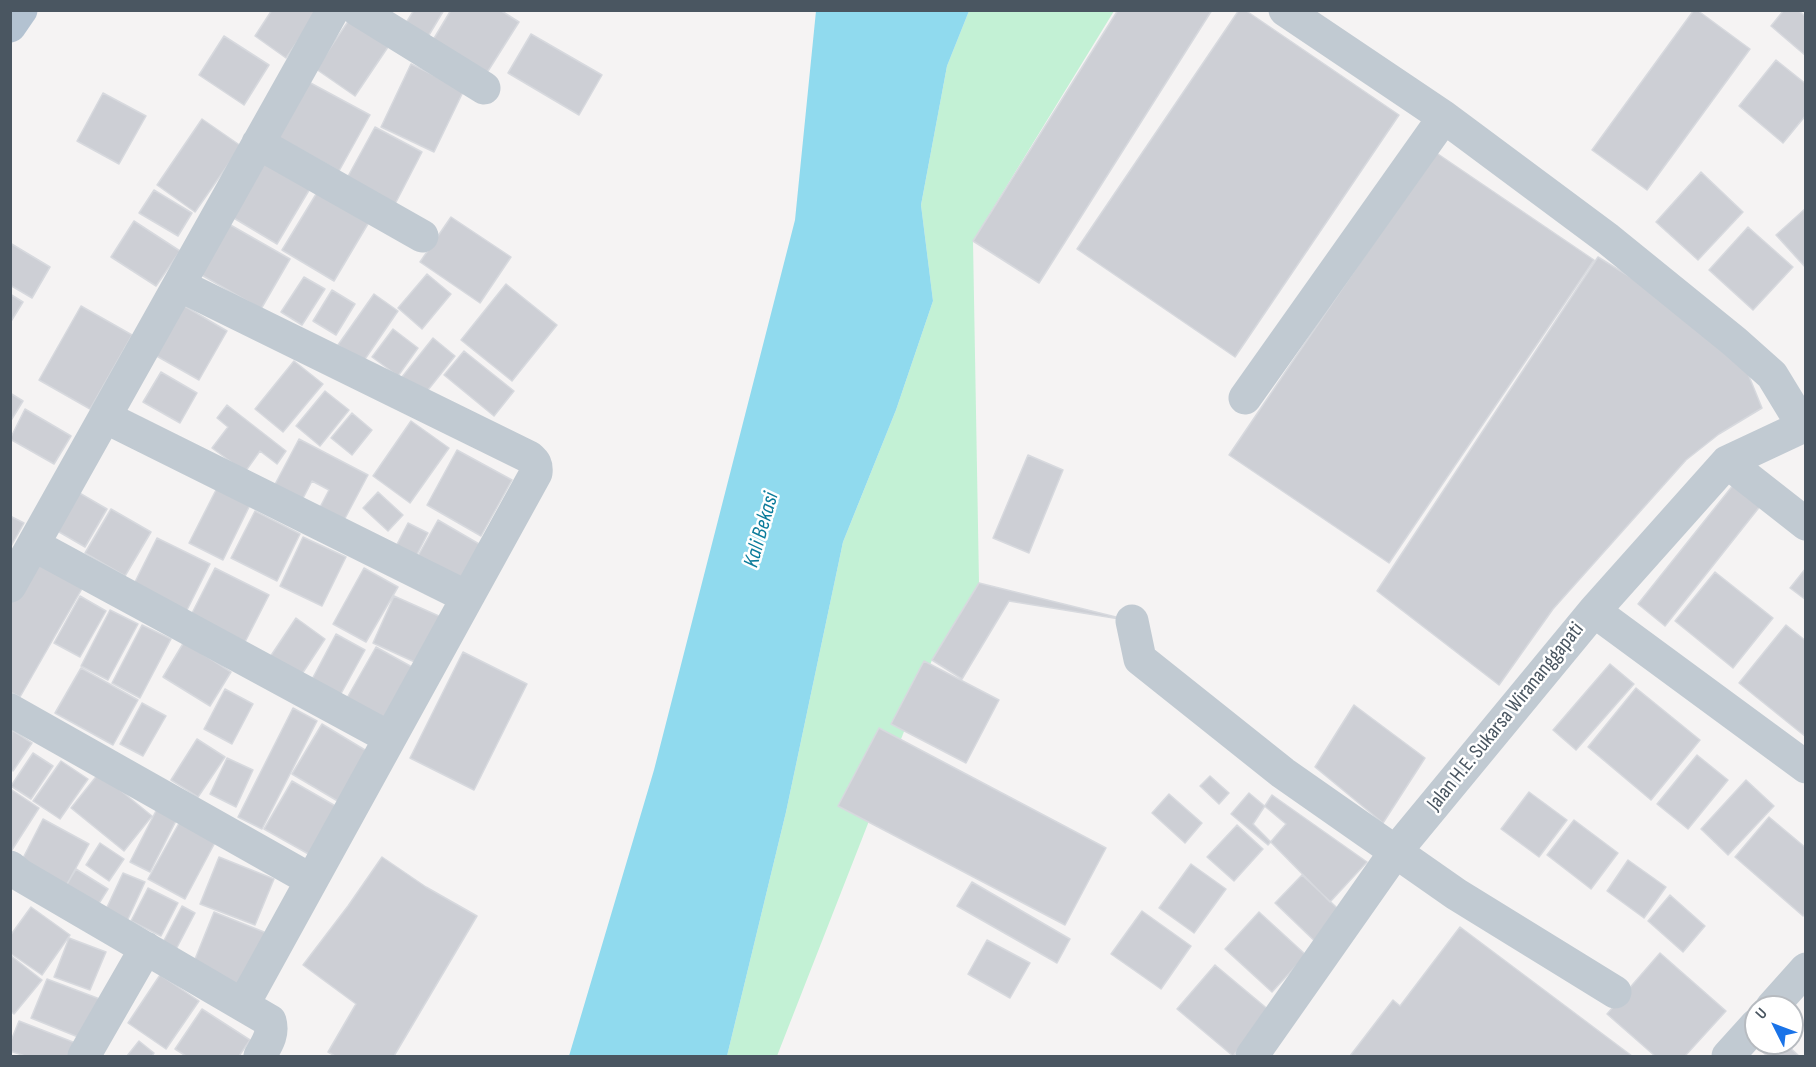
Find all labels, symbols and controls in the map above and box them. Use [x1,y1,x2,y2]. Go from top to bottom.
water label: Kali Bekasi [739,489,785,571]
street label: Jalan H.E. Sukarsa Wirananggapati [1422,618,1590,816]
north arrow [1744,995,1804,1055]
text: U [1752,1005,1772,1023]

